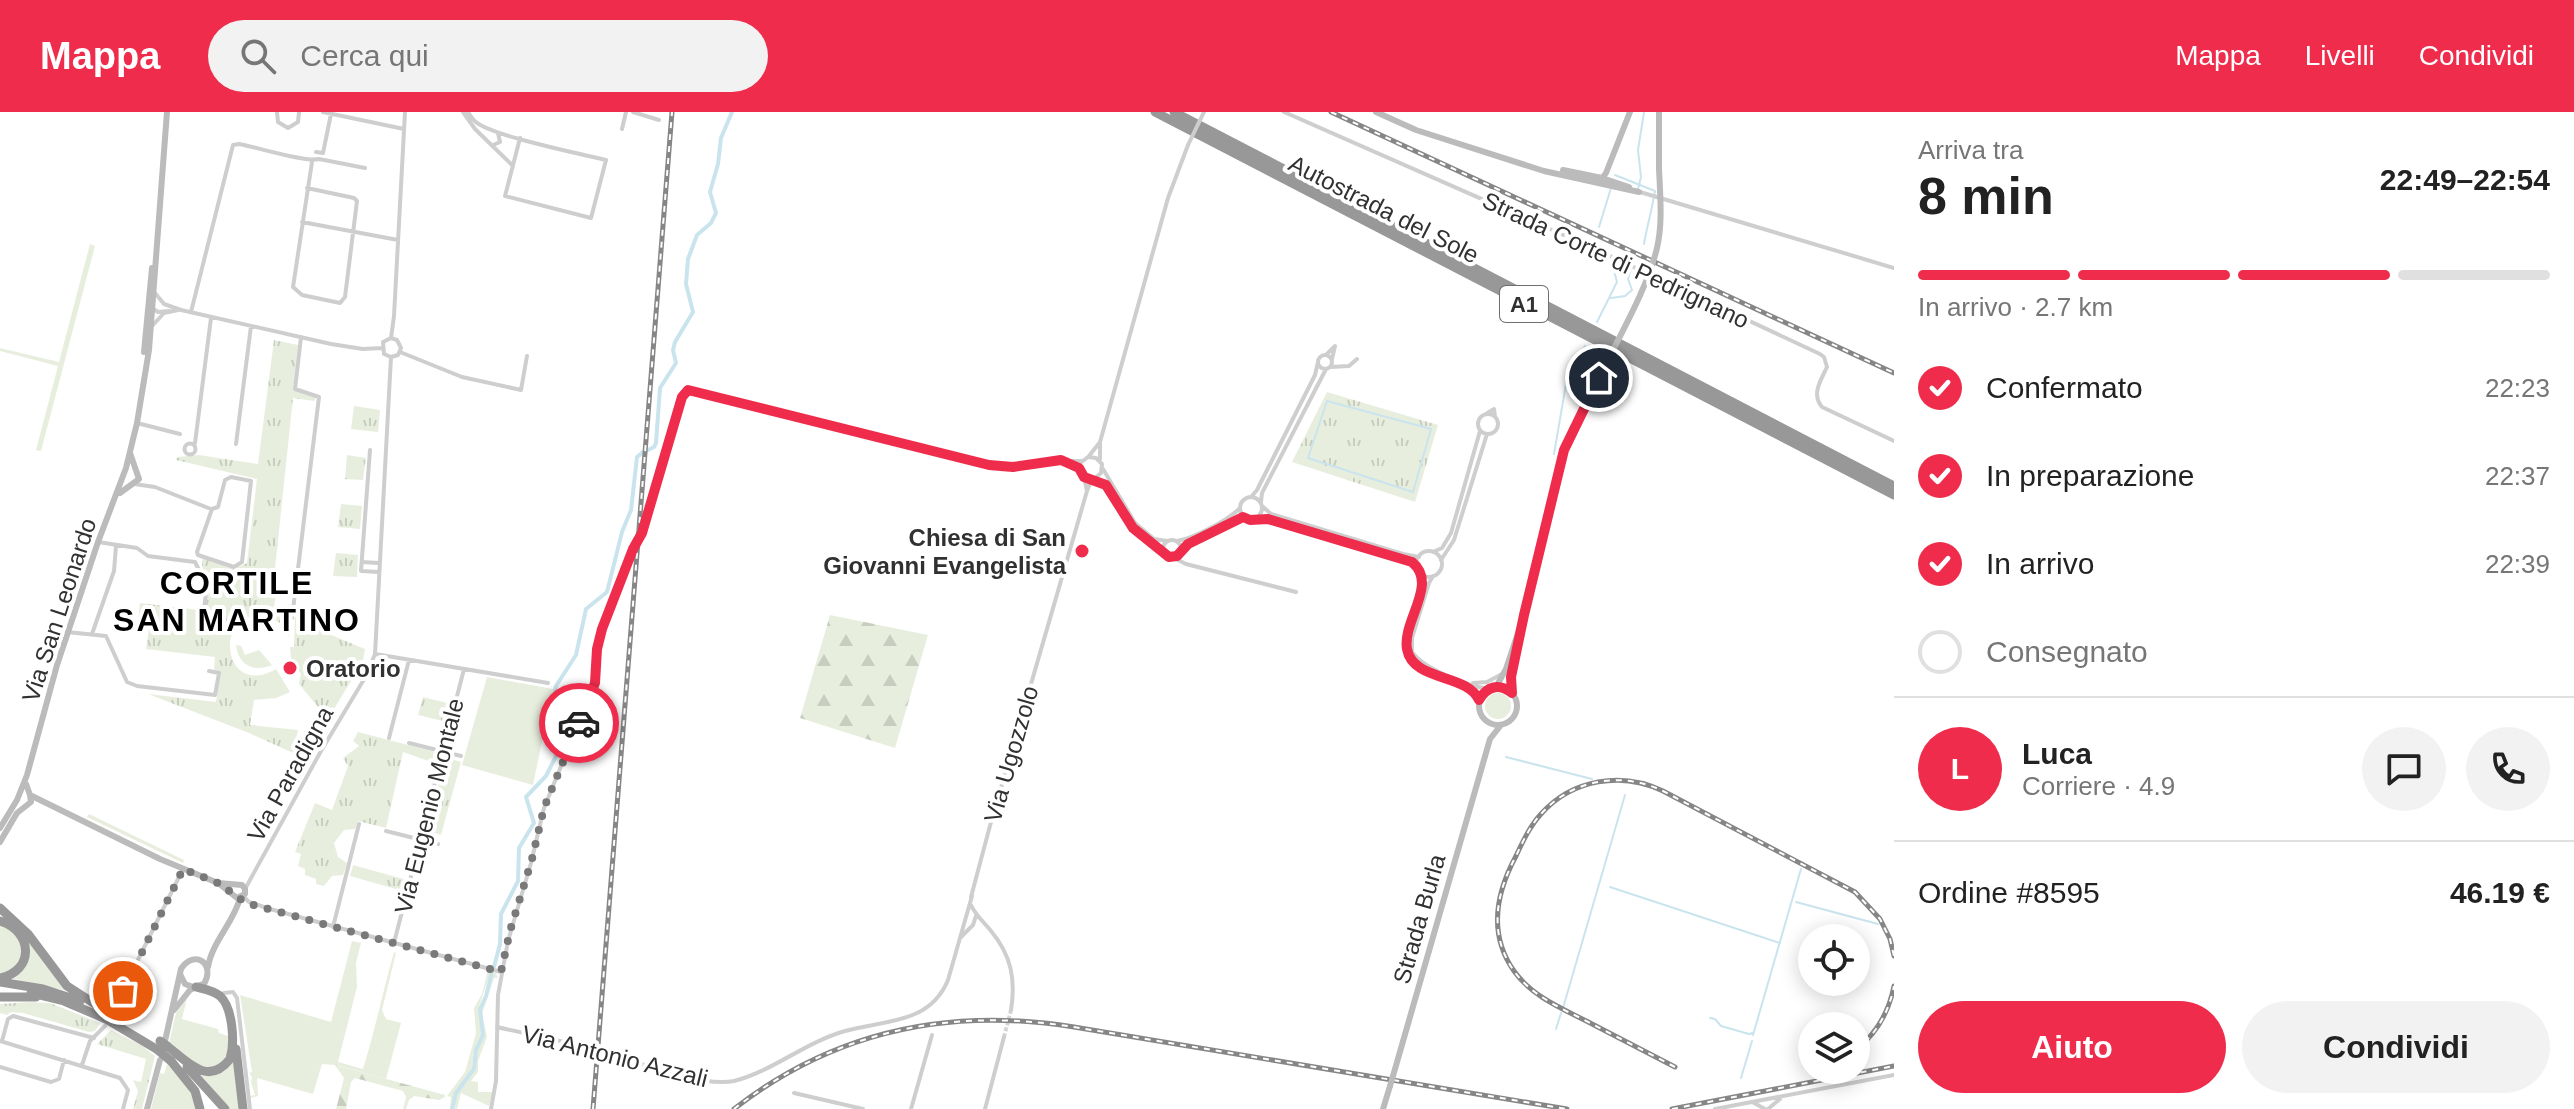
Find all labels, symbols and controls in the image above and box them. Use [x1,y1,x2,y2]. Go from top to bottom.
search box [208,20,768,92]
icon: search [236,34,280,78]
text: Mappa [40,35,160,77]
text: Cerca qui [300,39,429,72]
text: Mappa [2175,40,2261,71]
text: Livelli [2305,40,2375,71]
text: Condividi [2419,40,2534,71]
text: Arriva tra [1918,135,2023,165]
street label: Autostrada del Sole [1285,149,1483,269]
text: 22:49–22:54 [2380,163,2550,196]
text: 8 min [1918,167,2054,225]
street label: Strada Corte di Pedrignano [1478,186,1754,334]
road number: A1 [1500,286,1548,322]
text: In arrivo · 2.7 km [1918,292,2113,322]
pin [1565,344,1633,412]
icon: home [1577,356,1621,400]
icon: check [1918,366,1962,410]
text: Confermato [1986,371,2143,404]
text: 22:23 [2485,373,2550,403]
icon: check [1918,454,1962,498]
text: In preparazione [1986,459,2194,492]
text: 22:37 [2485,461,2550,491]
street label: Via San Leonardo [17,515,101,705]
place label: Chiesa di San Giovanni Evangelista [823,524,1067,579]
marker: Chiesa di San Giovanni Evangelista [1073,542,1091,560]
icon: check [1918,542,1962,586]
text: In arrivo [1986,547,2094,580]
text: 22:39 [2485,549,2550,579]
district label: CORTILE SAN MARTINO [113,565,361,638]
text: Consegnato [1986,635,2148,668]
place label: Oratorio [306,655,401,682]
marker: Oratorio [281,659,299,677]
courier [539,683,619,763]
street label: Via Ugozzolo [979,683,1043,825]
street label: Via Eugenio Montale [389,695,469,917]
street label: Via Paradigna [242,701,339,846]
icon: car [557,701,601,745]
button: chat [2362,727,2446,811]
button: phone [2466,727,2550,811]
text: Luca [2022,737,2092,770]
text: L [1951,752,1969,785]
text: Corriere · 4.9 [2022,771,2175,801]
street label: Strada Burla [1388,851,1451,987]
text: Ordine #8595 [1918,876,2100,909]
text: 46.19 € [2450,876,2550,909]
map controls [1798,924,1870,1084]
button: locate [1798,924,1870,996]
pin [89,957,157,1025]
icon: bag [101,969,145,1013]
button: Aiuto [1918,1001,2226,1093]
button: Condividi [2242,1001,2550,1093]
button: layers [1798,1012,1870,1084]
street label: Via Antonio Azzali [519,1020,711,1092]

